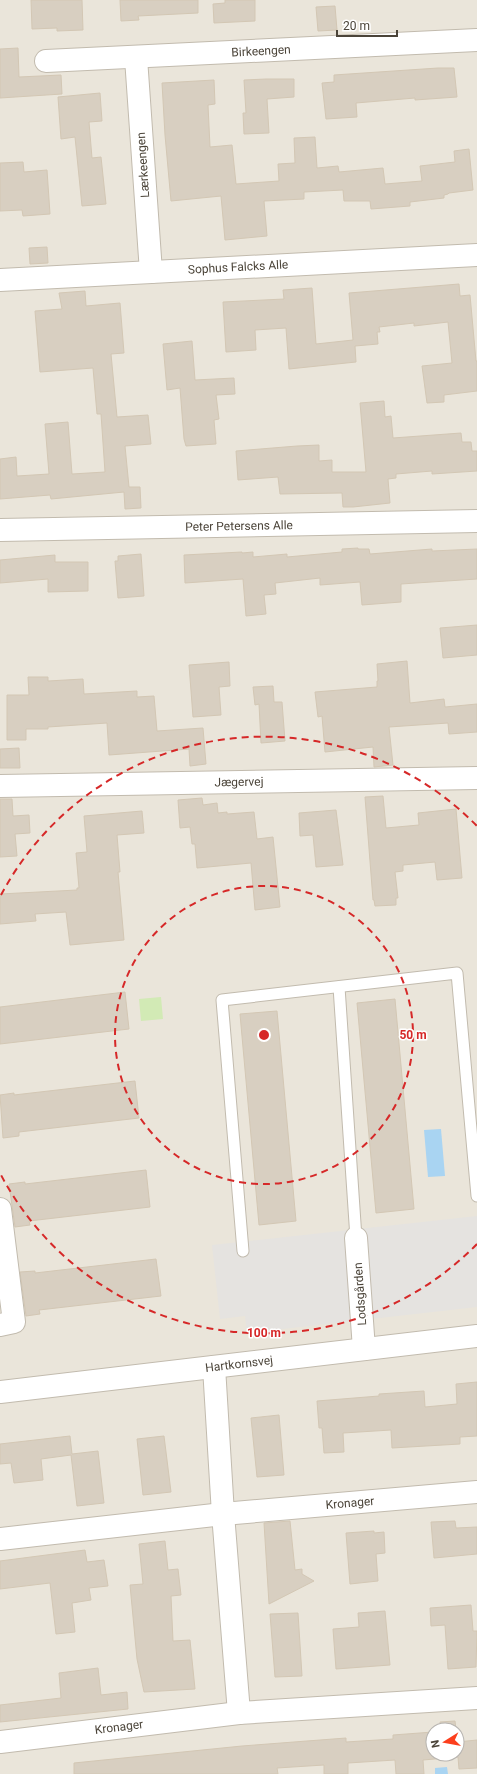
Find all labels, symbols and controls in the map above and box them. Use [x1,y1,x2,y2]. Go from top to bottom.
scale bar [337,12,397,38]
text: 20 m [343,19,370,33]
street label: Birkeengen [231,42,291,60]
street label: Lærkeengen [134,132,152,198]
street label: Sophus Falcks Alle [187,257,289,277]
street label: Peter Petersens Alle [185,518,293,534]
street label: Jægervej [214,775,264,789]
centre of rings [257,1028,271,1042]
text: 50 m [399,1028,427,1042]
street label: Lodsgården [351,1262,369,1326]
text: 100 m [247,1326,281,1340]
street label: Hartkornsvej [204,1353,274,1375]
street label: Kronager [325,1494,375,1512]
street label: Kronager [94,1717,144,1737]
north arrow [425,1722,465,1762]
text: N [429,1739,443,1749]

